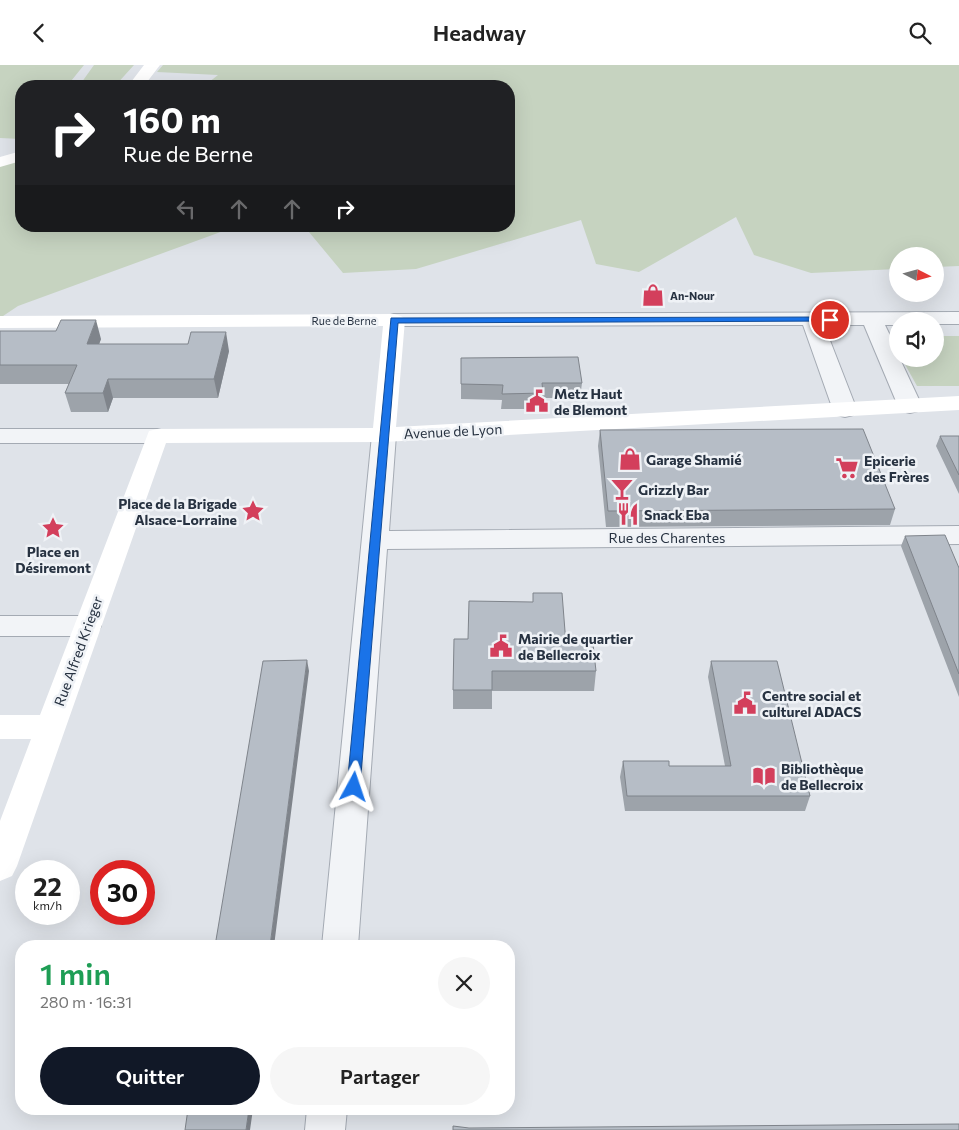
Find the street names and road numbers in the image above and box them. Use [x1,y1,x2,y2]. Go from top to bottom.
street label: Rue de Berne [311,314,377,327]
street label: Avenue de Lyon [403,420,503,442]
street label: Rue des Charentes [609,529,725,546]
street label: Rue Alfred Krieger [50,593,106,708]

